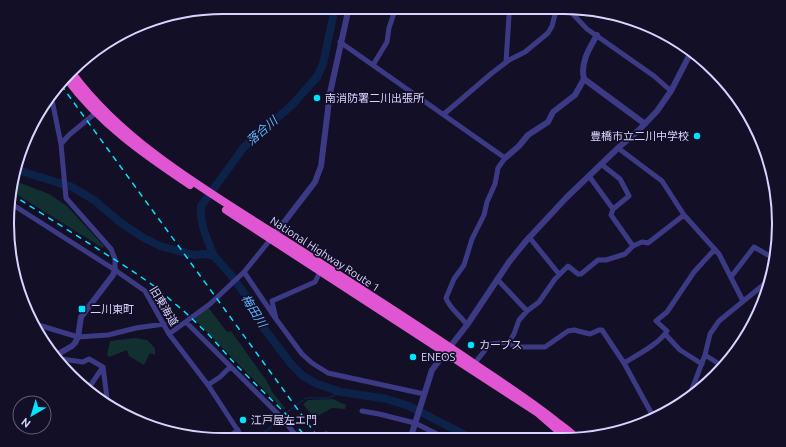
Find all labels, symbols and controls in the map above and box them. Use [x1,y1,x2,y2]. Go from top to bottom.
place label: 南消防署二川出張所 [325,92,425,104]
marker: 南消防署二川出張所 [312,93,322,103]
water label: 落合川 [244,113,281,147]
place label: 豊橋市立二川中学校 [590,130,689,142]
marker: 豊橋市立二川中学校 [692,131,702,141]
street label: National Highway Route 1 [268,214,382,294]
street label: 旧東海道 [148,284,180,328]
water label: 梅田川 [239,292,271,331]
place label: 二川東町 [90,303,134,315]
marker: 二川東町 [77,304,87,314]
place label: カーブス [479,339,522,351]
marker: カーブス [466,340,476,350]
place label: ENEOS [421,351,456,363]
marker: ENEOS [408,352,418,362]
north arrow [12,395,52,435]
place label: 江戸屋左エ門 [251,414,317,426]
marker: 江戸屋左エ門 [238,415,248,425]
text: N [19,416,33,430]

